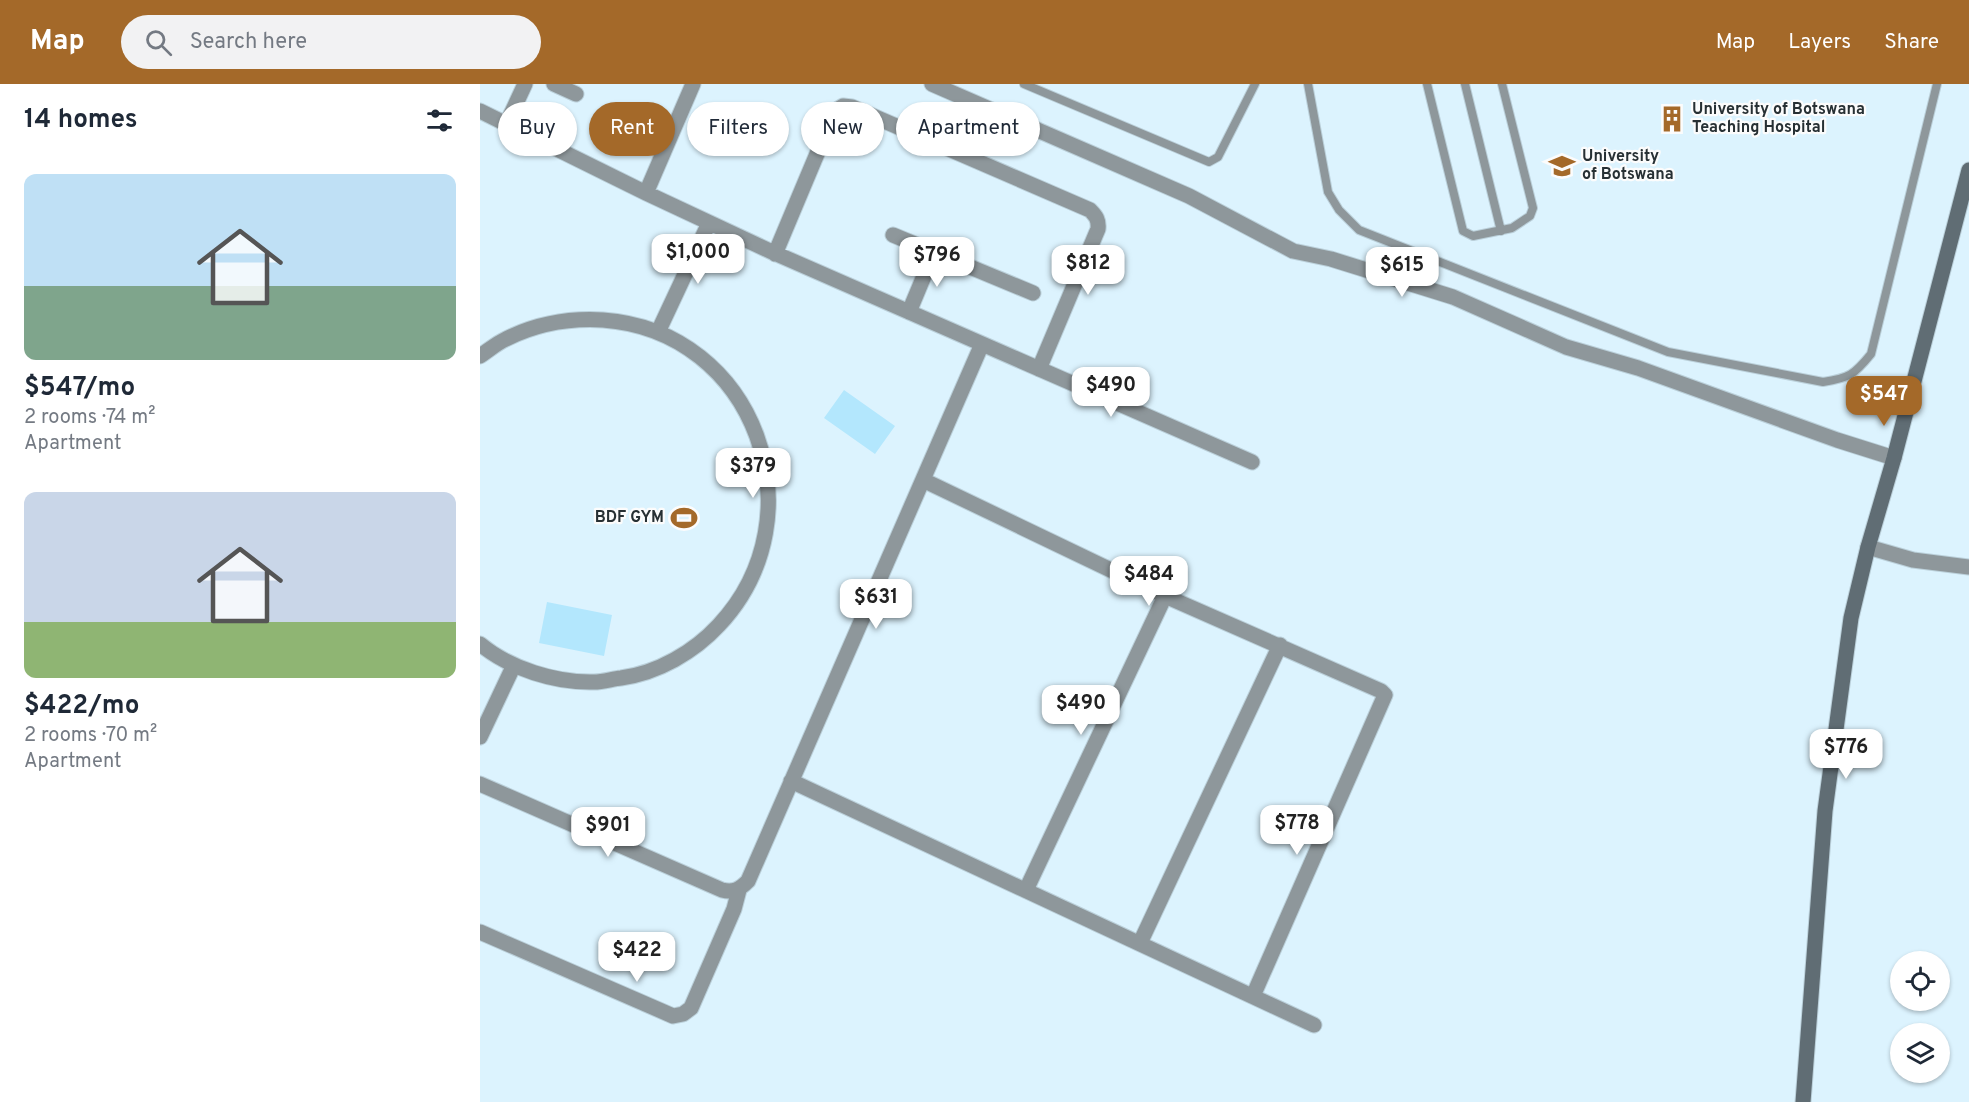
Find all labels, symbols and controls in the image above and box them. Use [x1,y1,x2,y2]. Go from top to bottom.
search box [121,15,541,69]
text: Map [30,24,85,60]
icon: search [142,26,175,59]
text: Search here [190,29,307,56]
text: Map [1716,29,1755,56]
text: Layers [1788,29,1851,56]
text: Share [1884,29,1939,56]
place label: University of Botswana Teaching Hospital [1692,100,1865,138]
chip: Buy [498,102,577,156]
chip: Rent [589,102,675,156]
chip: Filters [687,102,789,156]
chip: New [801,102,884,156]
chip: Apartment [896,102,1040,156]
text: 14 homes [24,104,138,137]
icon: filters [423,104,456,137]
building icon: University of Botswana Teaching Hospital [1657,104,1687,134]
place label: University of Botswana [1582,147,1674,185]
school or university icon: University of Botswana [1547,151,1577,181]
icon: home [186,213,294,321]
pin: $1,000 [649,234,747,285]
pin: $796 [901,237,973,288]
text: $1,000 [666,240,730,266]
text: $796 [913,243,961,269]
pin: $812 [1052,245,1124,296]
pin: $615 [1366,247,1438,298]
text: $812 [1066,251,1110,277]
text: $615 [1380,253,1424,279]
pin: $490 [1075,367,1147,418]
text: $547/mo [24,372,135,405]
text: $490 [1086,373,1136,399]
pin: $547 [1848,376,1920,427]
text: $547 [1860,382,1908,408]
text: 2 rooms · 74 m² [24,405,155,431]
text: Apartment [24,431,122,457]
pin: $379 [717,448,789,499]
text: $379 [730,454,776,480]
sports icon: BDF GYM [669,503,699,533]
place label: BDF GYM [595,508,664,528]
icon: home [186,531,294,639]
pin: $484 [1113,556,1185,607]
text: $484 [1124,562,1174,588]
pin: $631 [840,579,912,630]
text: $631 [854,585,898,611]
pin: $490 [1045,685,1117,736]
text: $422/mo [24,690,139,723]
text: $490 [1056,691,1106,717]
text: 2 rooms · 70 m² [24,723,157,749]
pin: $776 [1810,729,1882,780]
text: $776 [1824,735,1868,761]
text: Apartment [24,749,122,775]
pin: $778 [1261,805,1333,856]
pin: $901 [572,807,644,858]
text: $778 [1274,811,1320,837]
text: $901 [585,813,631,839]
pin: $422 [601,932,673,983]
text: $422 [612,938,662,964]
map controls [1890,951,1950,1083]
button: locate [1890,951,1950,1011]
button: layers [1890,1023,1950,1083]

